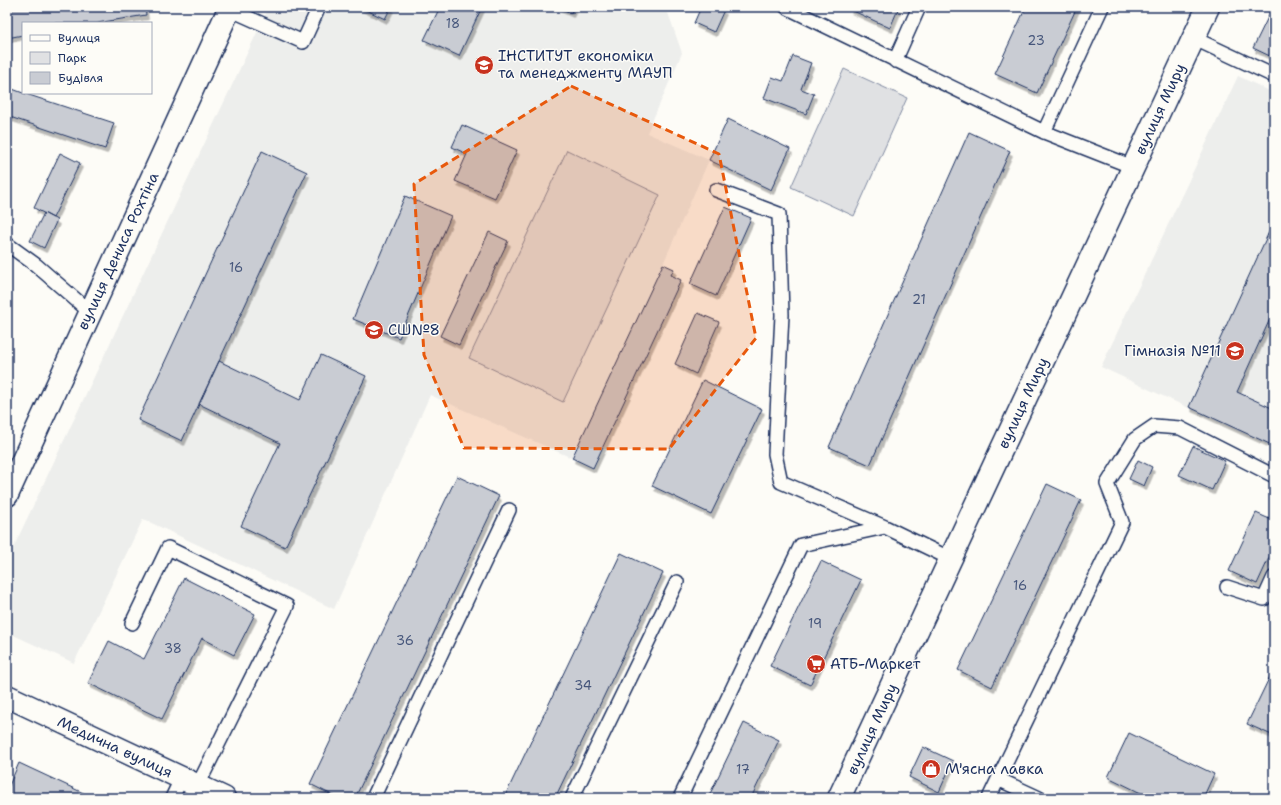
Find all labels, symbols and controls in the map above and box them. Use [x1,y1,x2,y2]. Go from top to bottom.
house number: 18 [446,15,460,32]
legend [22,22,152,94]
text: Вулиця [58,30,100,46]
house number: 23 [1027,32,1045,49]
place label: ІНСТИТУТ економіки та менеджменту МАУП [498,46,672,83]
text: Парк [58,50,87,66]
school or university icon: ІНСТИТУТ економіки та менеджменту МАУП [473,54,495,76]
street label: вулиця Миру [1130,60,1190,158]
text: Будівля [58,70,103,86]
street label: вулиця Дениса Рохтіна [73,168,164,333]
house number: 16 [229,259,243,276]
house number: 21 [912,291,926,308]
school or university icon: СШ№8 [363,319,385,341]
place label: СШ№8 [388,320,440,340]
school or university icon: Гімназія №11 [1224,340,1246,362]
place label: Гімназія №11 [1124,341,1221,361]
street label: вулиця Миру [993,354,1053,452]
house number: 16 [1013,577,1027,594]
house number: 19 [808,615,822,632]
house number: 36 [396,632,414,649]
house number: 38 [164,640,182,657]
supermarket icon: АТБ-Маркет [805,653,827,675]
place label: АТБ-Маркет [830,654,921,674]
house number: 34 [574,677,592,694]
street label: вулиця Миру [842,680,902,778]
street label: Медична вулиця [54,712,176,782]
shop icon: М'ясна лавка [920,758,942,780]
place label: М'ясна лавка [945,759,1044,779]
house number: 17 [736,761,750,778]

